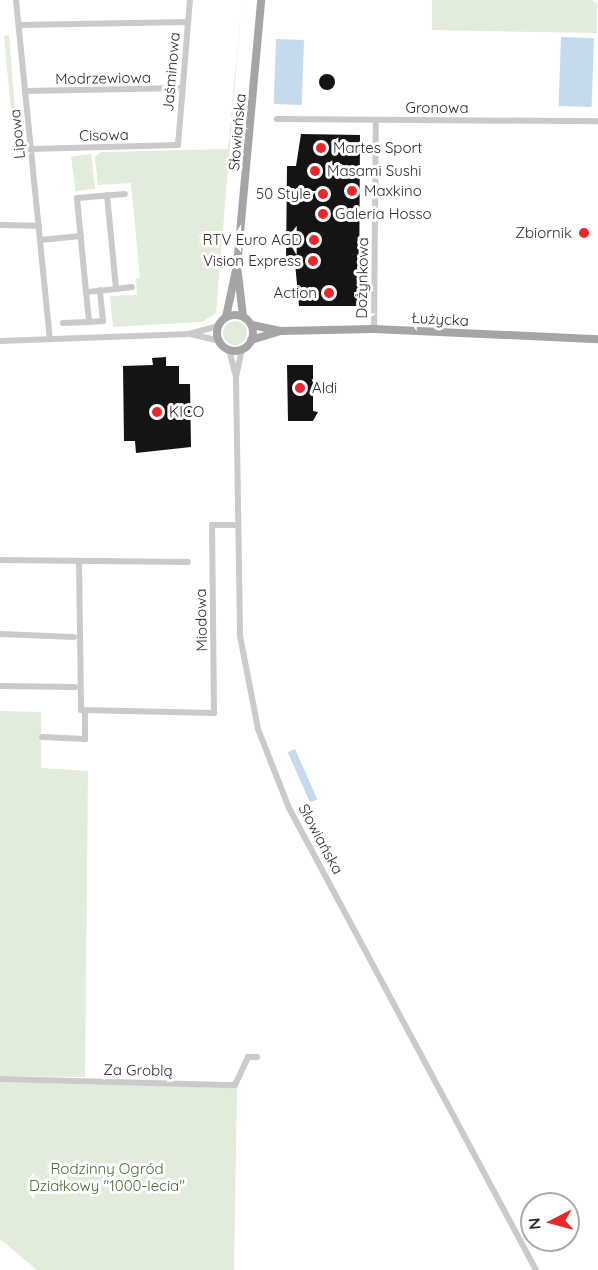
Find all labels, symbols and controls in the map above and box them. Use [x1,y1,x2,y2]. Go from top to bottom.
street label: Jaśminowa [159,31,183,113]
street label: Modrzewiowa [55,68,151,88]
street label: Słowiańska [225,93,249,171]
street label: Gronowa [405,99,469,117]
street label: Lipowa [5,108,29,160]
street label: Cisowa [79,126,129,144]
place label: Martes Sport [333,139,422,157]
marker: Martes Sport [314,141,328,155]
place label: Masami Sushi [327,162,421,180]
marker: Masami Sushi [308,164,322,178]
place label: Maxkino [364,182,422,200]
marker: Maxkino [345,184,359,198]
place label: 50 Style [256,185,311,203]
marker: 50 Style [316,187,330,201]
place label: Galeria Hosso [335,205,432,223]
marker: Galeria Hosso [316,207,330,221]
place label: Zbiornik [515,224,572,242]
marker: Zbiornik [577,226,591,240]
place label: RTV Euro AGD [203,231,302,249]
marker: RTV Euro AGD [307,233,321,247]
street label: Dożynkowa [352,237,372,319]
place label: Vision Express [203,252,301,270]
marker: Vision Express [306,254,320,268]
place label: Action [274,284,317,302]
marker: Action [322,286,336,300]
street label: Łużycka [411,309,469,329]
place label: Aldi [312,379,337,397]
marker: Aldi [293,381,307,395]
place label: KICO [169,403,204,421]
marker: KICO [150,405,164,419]
street label: Miodowa [191,588,211,652]
street label: Słowiańska [295,801,347,877]
street label: Za Groblą [103,1060,173,1080]
park label: Rodzinny Ogród Działkowy "1000-lecia" [29,1159,185,1194]
north arrow [520,1192,580,1252]
text: N [524,1217,545,1231]

